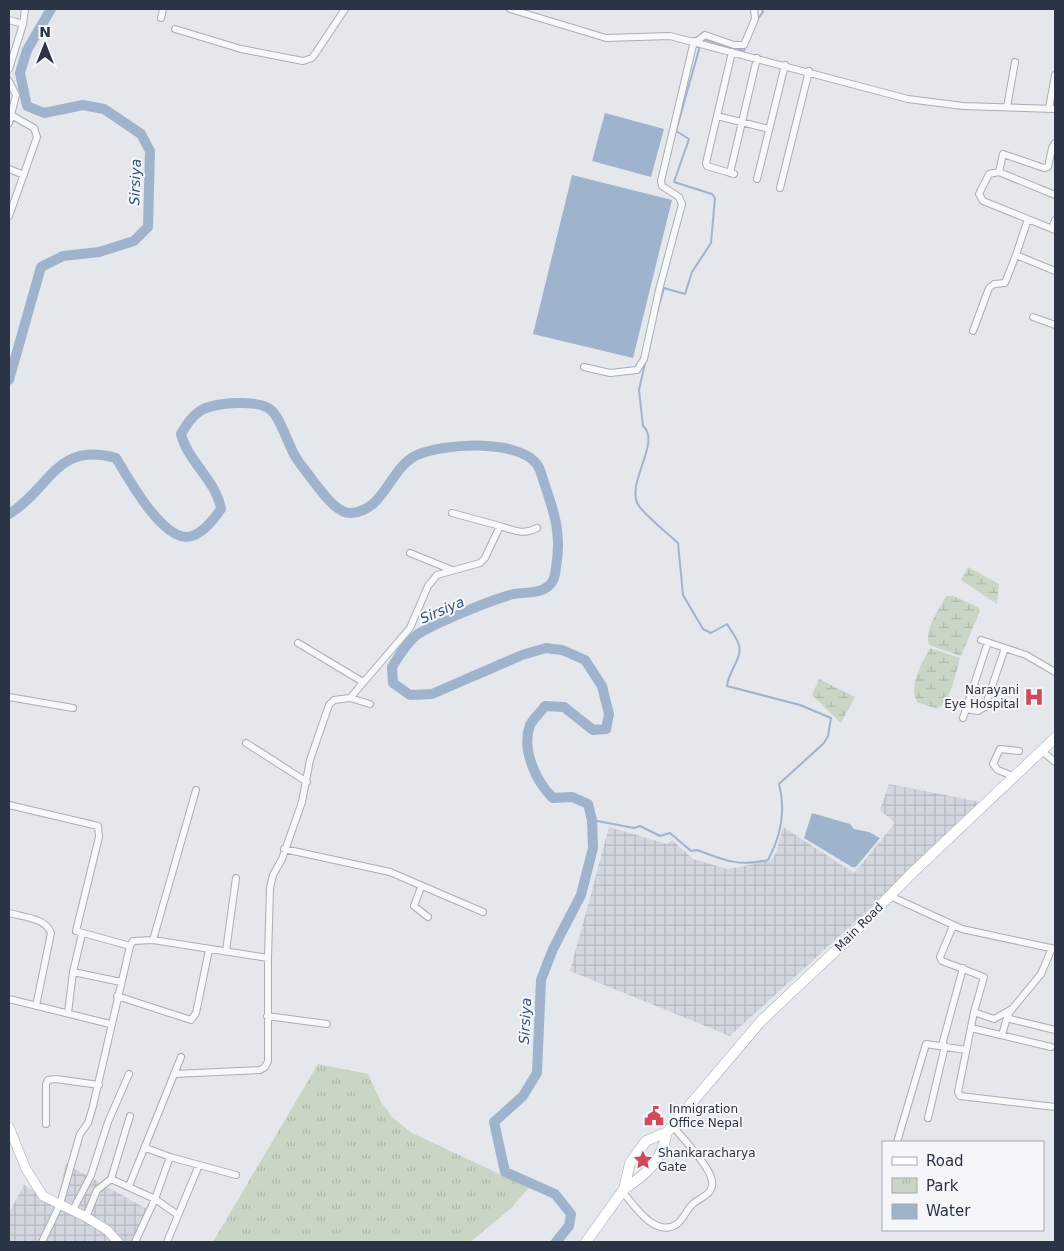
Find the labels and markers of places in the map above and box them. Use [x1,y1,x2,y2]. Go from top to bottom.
place label: Narayani Eye Hospital [944,683,1019,711]
hospital icon: Narayani Eye Hospital [1023,686,1045,708]
place label: Inmigration Office Nepal [669,1102,743,1130]
public building icon: Inmigration Office Nepal [643,1105,665,1127]
place label: Shankaracharya Gate [658,1146,756,1174]
place icon: Shankaracharya Gate [632,1149,654,1171]

